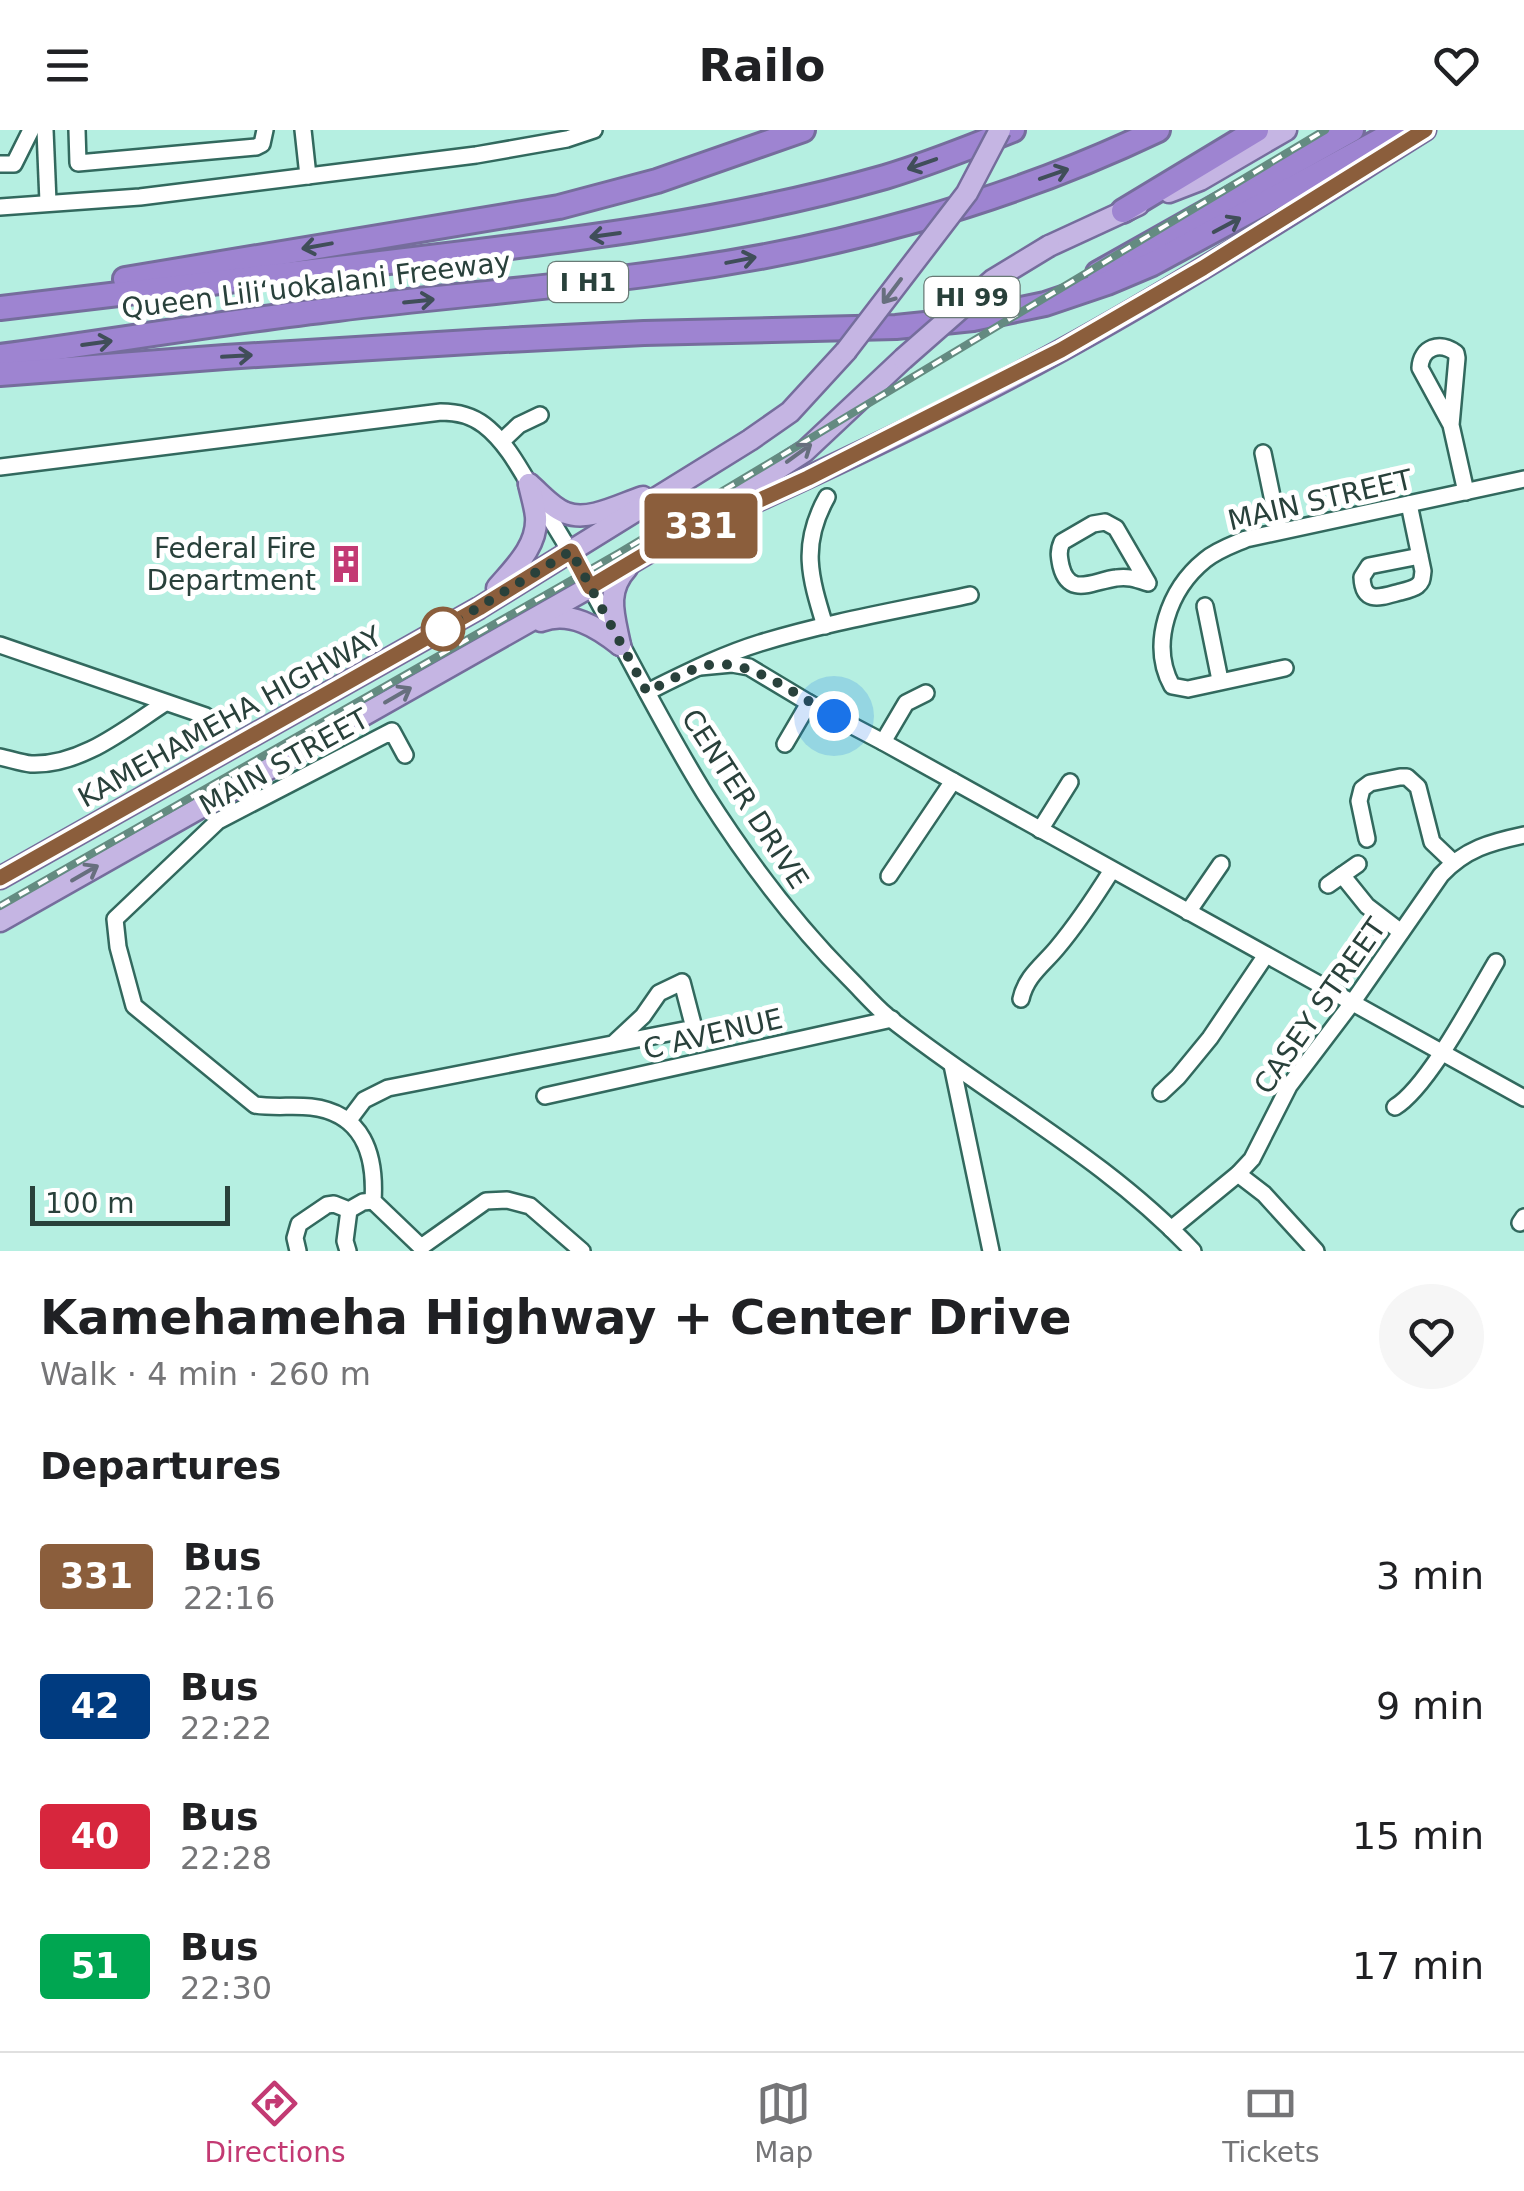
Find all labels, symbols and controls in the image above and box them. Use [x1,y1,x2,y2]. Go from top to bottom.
icon: menu [40,38,95,93]
icon: heart [1429,38,1484,93]
text: Railo [699,39,825,92]
one-way arrow [906,157,938,175]
one-way arrow [1038,164,1070,182]
one-way arrow [1212,214,1241,234]
one-way arrow [589,226,622,245]
one-way arrow [302,237,334,256]
street label: Queen Liliʻuokalani Freeway [120,245,512,325]
one-way arrow [724,250,757,269]
road number: I H1 [548,262,628,302]
one-way arrow [881,277,902,304]
road number: HI 99 [924,277,1020,317]
one-way arrow [402,291,434,310]
one-way arrow [80,333,112,351]
one-way arrow [220,346,252,365]
one-way arrow [784,443,812,464]
street label: MAIN STREET [1225,463,1416,537]
line badge: 331 [644,494,758,558]
text: 331 [664,506,738,546]
place label: Federal Fire Department [147,532,316,597]
building icon: Federal Fire Department [325,543,367,585]
unlabelled marker [422,608,464,650]
street label: KAMEHAMEHA HIGHWAY [72,619,388,814]
one-way arrow [383,685,411,705]
your location [809,691,859,741]
street label: MAIN STREET [194,702,375,822]
street label: CENTER DRIVE [675,703,815,895]
one-way arrow [70,863,99,883]
street label: CASEY STREET [1247,911,1393,1100]
street label: C AVENUE [640,1002,786,1066]
scale bar [30,1181,230,1226]
text: 100 m [45,1187,135,1220]
button: heart [1379,1284,1484,1389]
text: Kamehameha Highway + Center Drive [40,1289,1072,1345]
text: Walk · 4 min · 260 m [40,1355,371,1393]
text: Departures [40,1444,281,1488]
text: Bus [183,1535,262,1579]
text: 3 min [1376,1554,1484,1598]
text: 331 [60,1556,133,1596]
text: 22:16 [183,1579,275,1617]
text: Bus [180,1665,259,1709]
text: 9 min [1376,1684,1484,1728]
text: 42 [71,1686,119,1726]
text: 22:22 [180,1709,272,1747]
text: Bus [180,1795,259,1839]
text: 15 min [1352,1814,1484,1858]
text: 40 [71,1816,119,1856]
text: 22:28 [180,1839,272,1877]
text: Bus [180,1925,259,1969]
text: 17 min [1352,1944,1484,1988]
text: 51 [71,1946,119,1986]
text: 22:30 [180,1969,272,2007]
tab: Directions [204,2076,345,2169]
tab: Map [754,2076,813,2169]
tab: Tickets [1222,2076,1320,2169]

